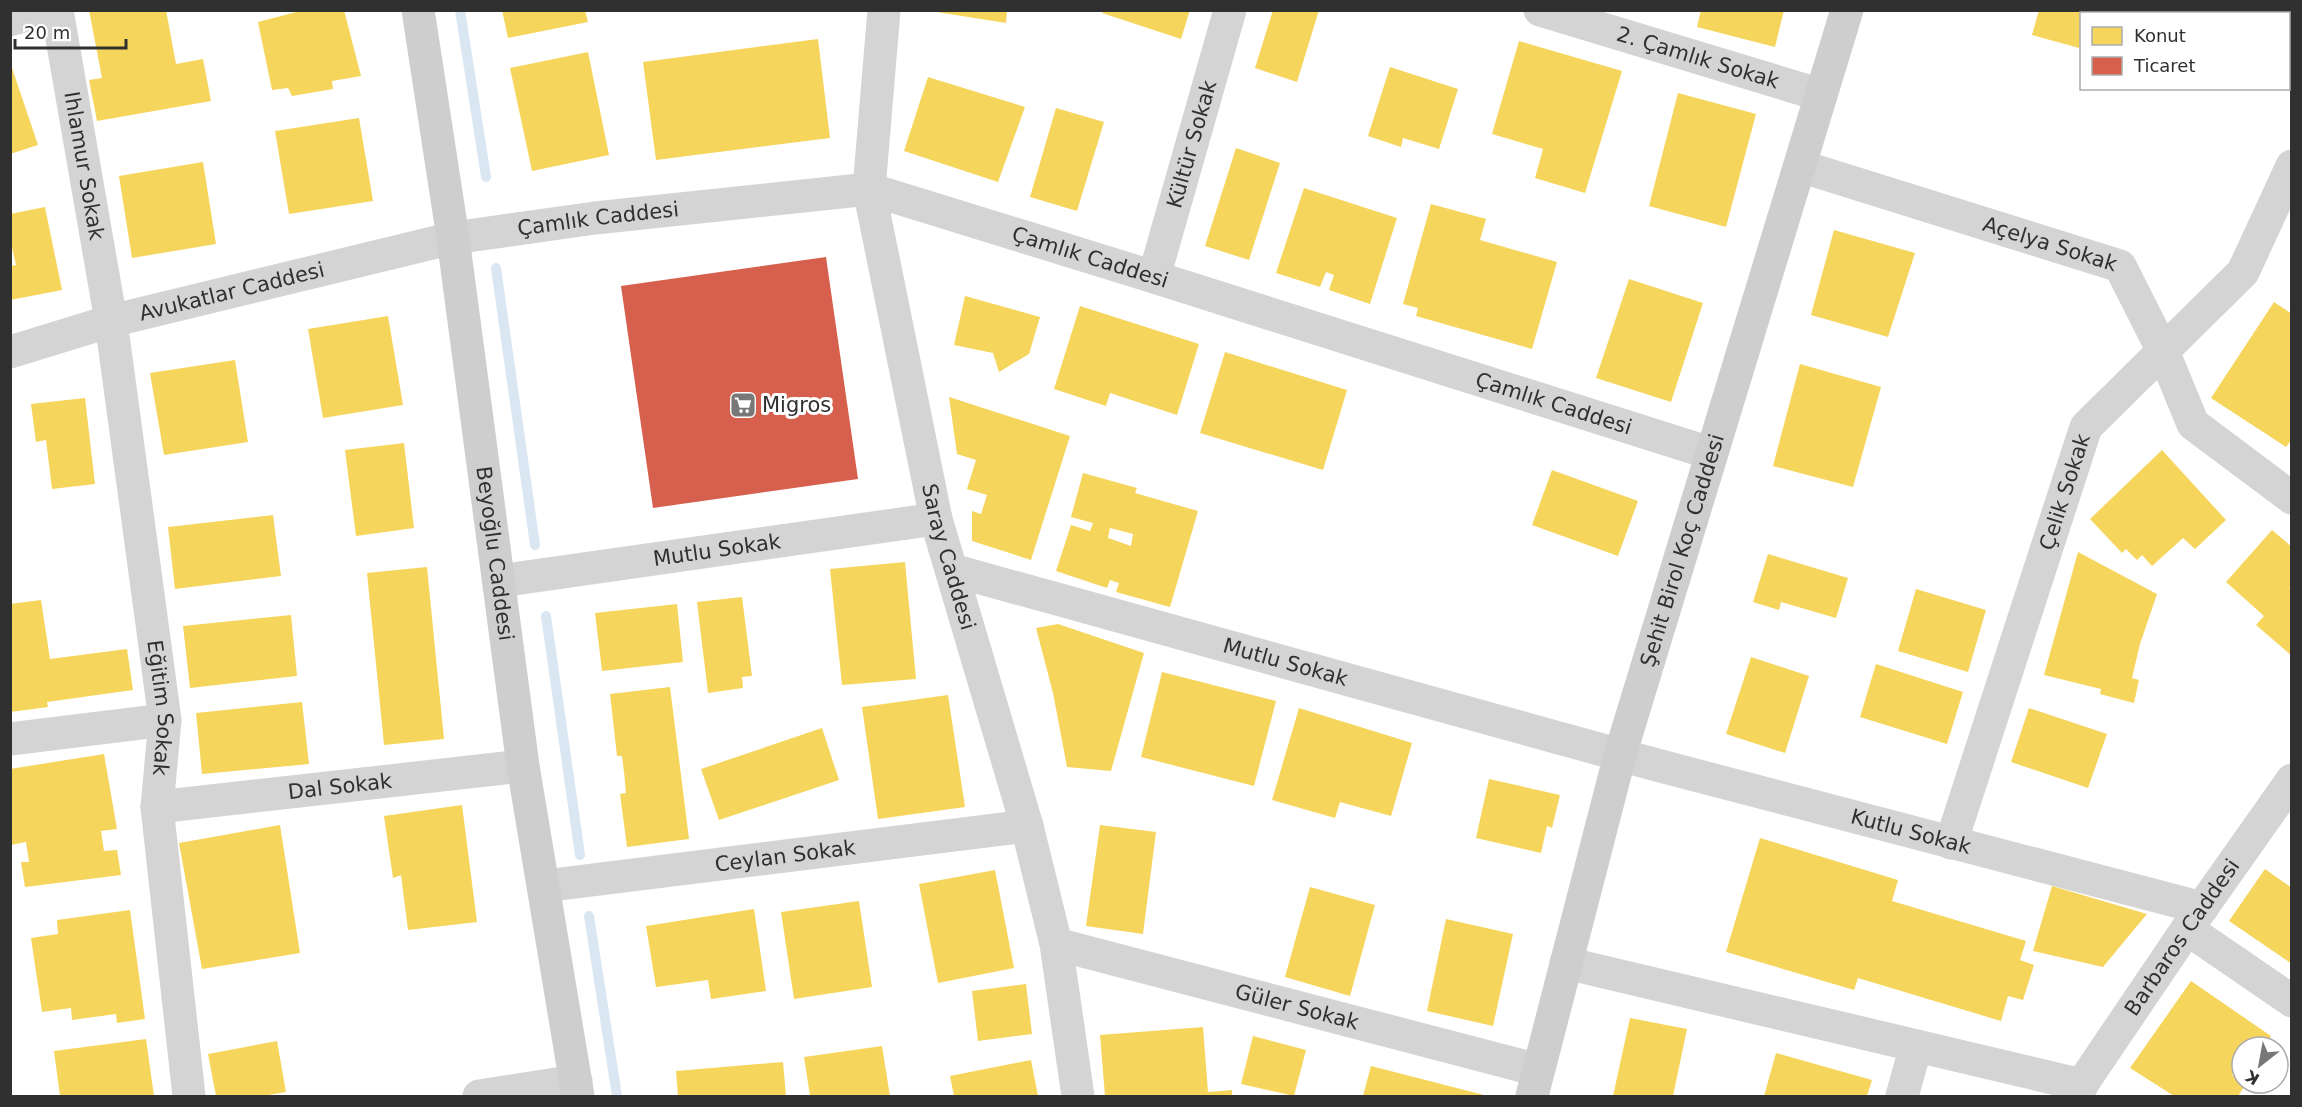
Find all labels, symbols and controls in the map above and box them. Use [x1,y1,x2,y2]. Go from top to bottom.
scale bar [15,12,126,50]
legend [2080,12,2290,90]
text: 20 m [24,22,70,43]
street label: 2. Çamlık Sokak [1614,22,1783,94]
text: Konut [2134,25,2186,46]
text: Ticaret [2133,55,2196,76]
street label: Kültür Sokak [1162,77,1222,211]
street label: Ihlamur Sokak [59,90,109,243]
street label: Çamlık Caddesi [516,197,680,241]
street label: Açelya Sokak [1980,212,2121,277]
street label: Çamlık Caddesi [1009,222,1171,293]
street label: Avukatlar Caddesi [137,258,327,326]
street label: Çamlık Caddesi [1473,368,1635,439]
supermarket icon: Migros [728,390,758,420]
place label: Migros [762,393,831,417]
street label: Çelik Sokak [2035,430,2095,553]
street label: Şehit Birol Koç Caddesi [1636,431,1729,670]
street label: Beyoğlu Caddesi [471,465,518,642]
street label: Saray Caddesi [917,482,980,633]
street label: Mutlu Sokak [651,529,783,571]
street label: Mutlu Sokak [1220,634,1351,691]
street label: Eğitim Sokak [142,638,178,778]
street label: Dal Sokak [287,769,394,804]
street label: Kutlu Sokak [1848,804,1974,859]
street label: Ceylan Sokak [713,835,858,877]
street label: Barbaros Caddesi [2120,854,2244,1020]
street label: Güler Sokak [1233,979,1362,1035]
north arrow [2230,1035,2290,1095]
text: K [2242,1066,2263,1089]

